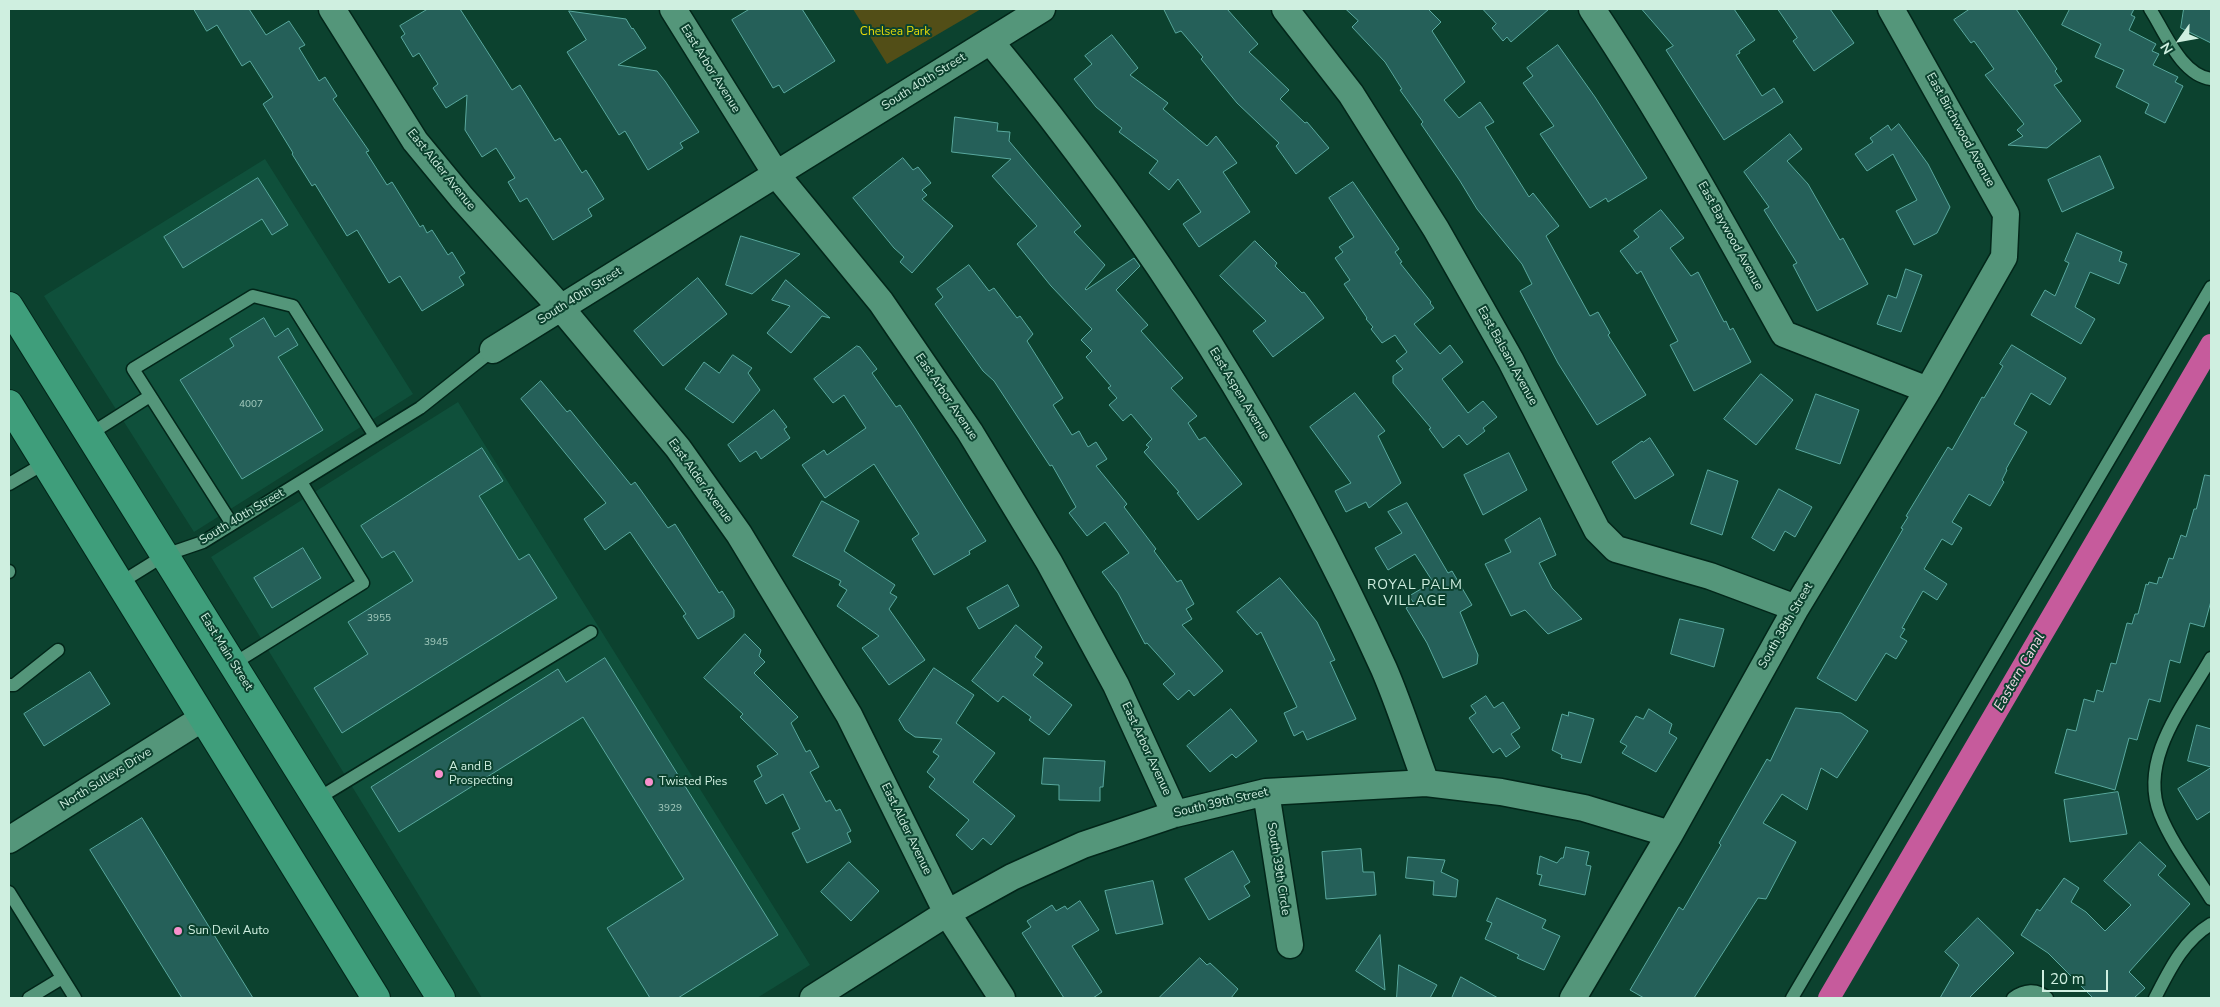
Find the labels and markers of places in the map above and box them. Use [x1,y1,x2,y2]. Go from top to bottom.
place label: A and B Prospecting [449,760,513,788]
marker: A and B Prospecting [433,768,445,780]
place label: Twisted Pies [659,775,727,789]
marker: Twisted Pies [643,776,655,788]
place label: Sun Devil Auto [188,924,269,938]
marker: Sun Devil Auto [172,925,184,937]

